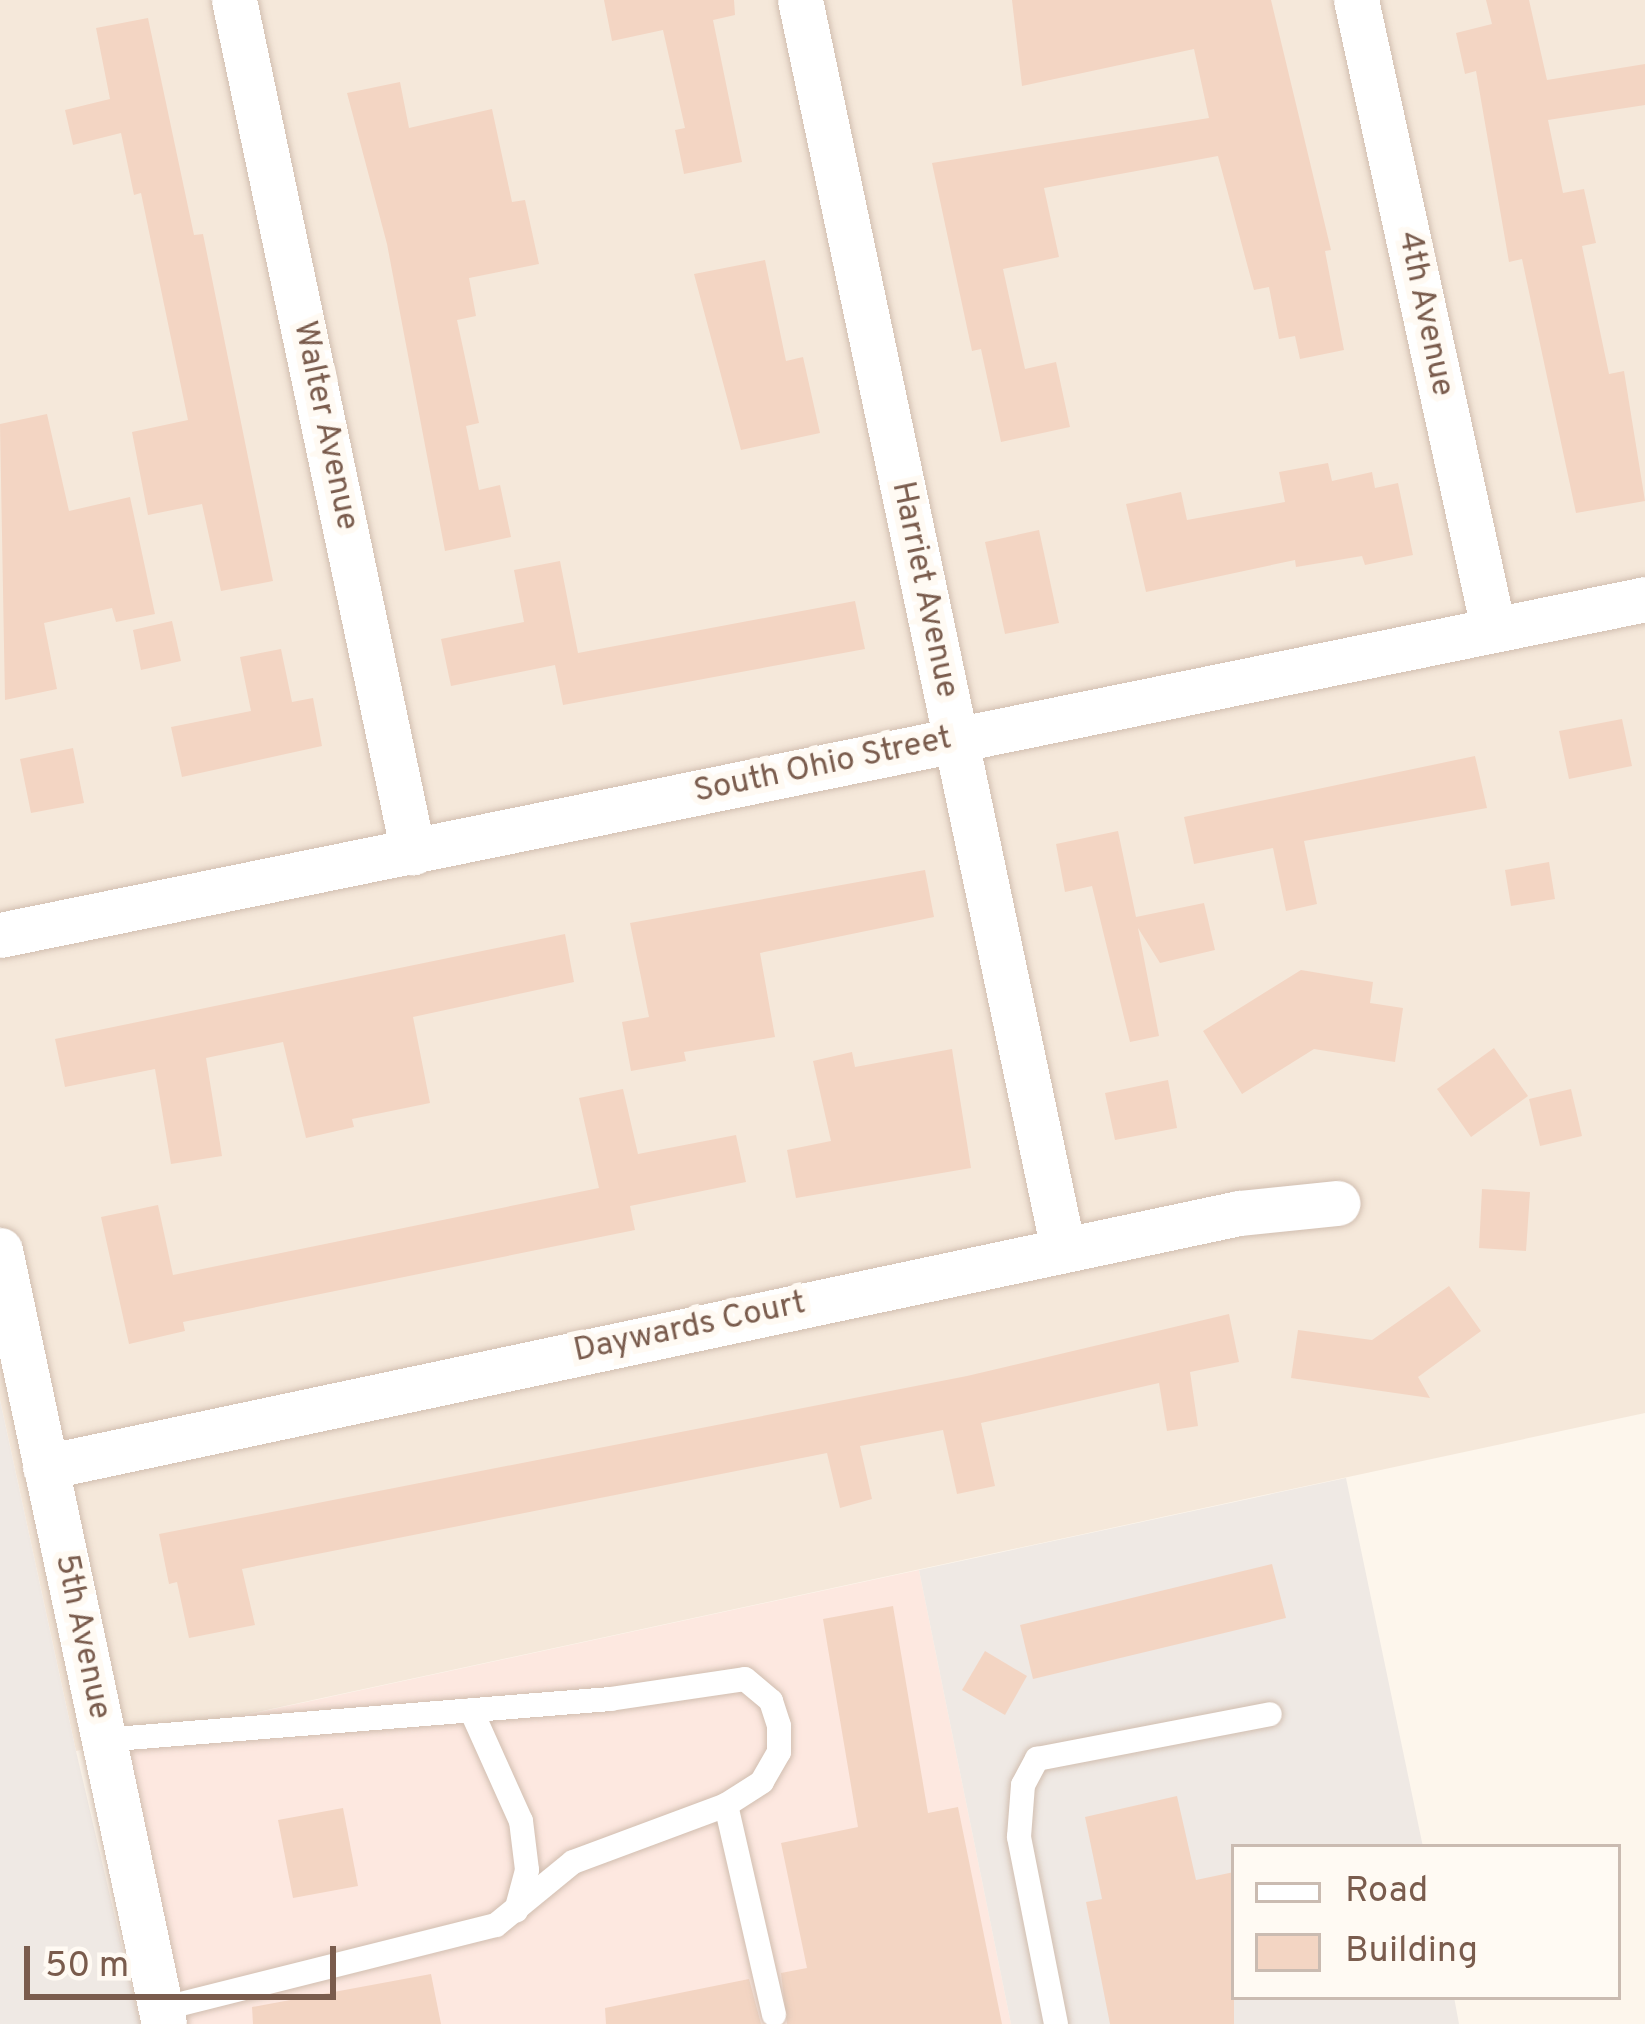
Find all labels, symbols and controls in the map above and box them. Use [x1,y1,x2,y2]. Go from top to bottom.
street label: 4th Avenue [1387,227,1461,401]
street label: Walter Avenue [282,317,366,535]
street label: Harriet Avenue [881,478,965,702]
street label: South Ohio Street [691,720,955,814]
street label: Daywards Court [570,1285,810,1373]
street label: 5th Avenue [44,1550,118,1724]
legend [1231,1844,1621,2000]
text: Road [1345,1869,1428,1915]
scale bar [30,1922,342,1996]
text: Building [1345,1929,1478,1975]
text: 50 m [45,1944,129,1990]

